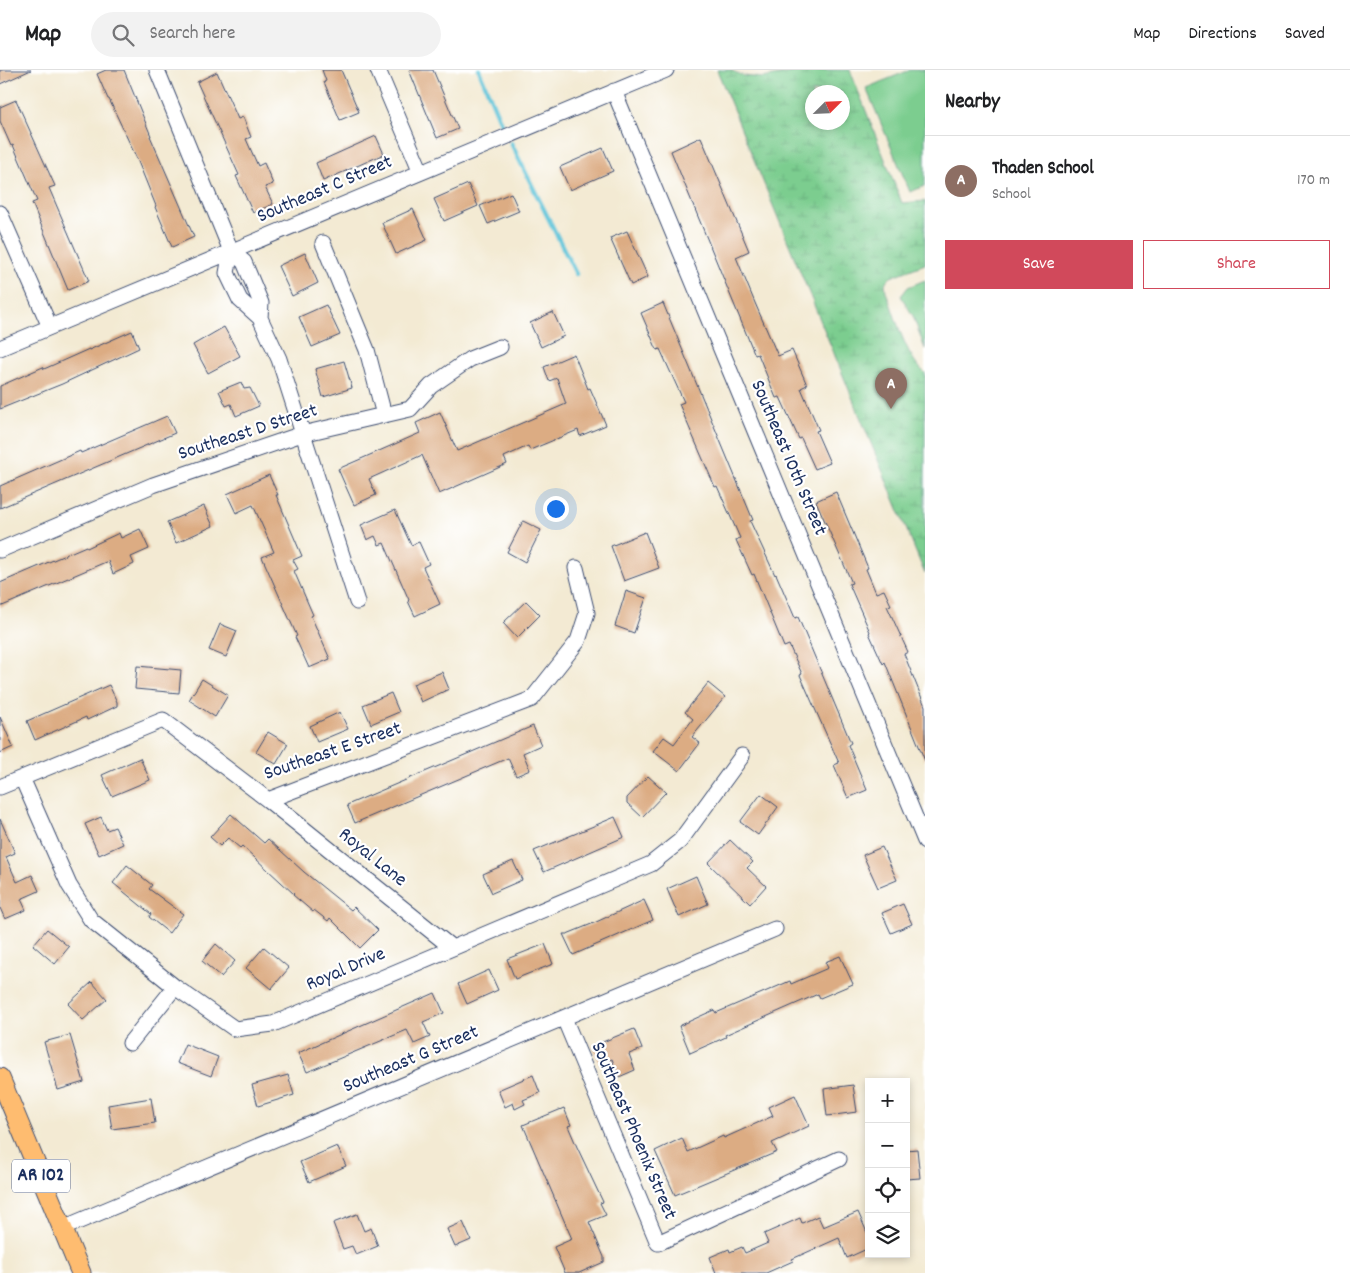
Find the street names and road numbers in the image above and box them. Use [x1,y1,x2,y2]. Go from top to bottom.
street label: Southeast C Street [253,149,397,231]
street label: Southeast 10th Street [743,376,833,540]
street label: Southeast D Street [175,397,321,469]
street label: Southeast E Street [261,715,405,789]
street label: Royal Lane [332,822,412,895]
street label: Royal Drive [302,941,390,999]
street label: Southeast G Street [339,1019,483,1101]
street label: Southeast Phoenix Street [583,1038,683,1224]
road number: AR 102 [12,1160,70,1192]

